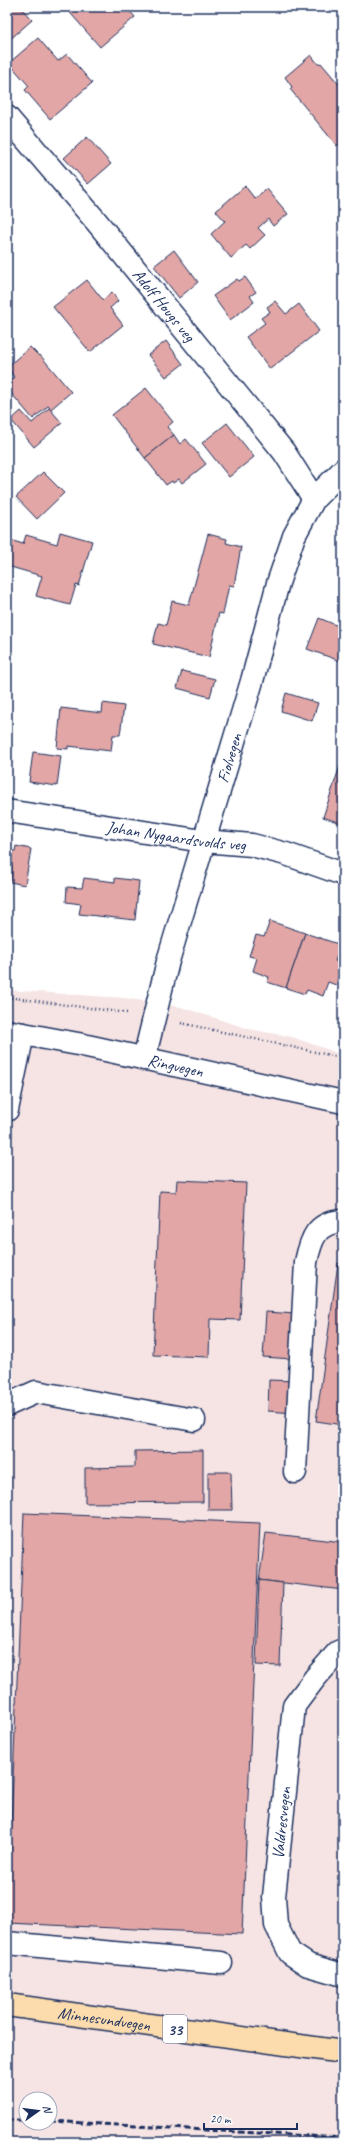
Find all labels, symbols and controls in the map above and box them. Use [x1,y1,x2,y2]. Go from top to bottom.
street label: Adolf Hougs veg [128,264,200,347]
street label: Fiolvegen [212,730,247,785]
street label: Johan Nygaardsvolds veg [104,816,248,856]
street label: Ringvegen [146,1050,206,1082]
street label: Valdresvegen [267,1785,296,1860]
street label: Minnesundvegen [56,2002,152,2036]
road number: 33 [163,2015,187,2043]
north arrow [18,2091,58,2131]
text: N [40,2104,56,2116]
scale bar [204,2105,297,2131]
text: 20 m [210,2111,232,2127]

